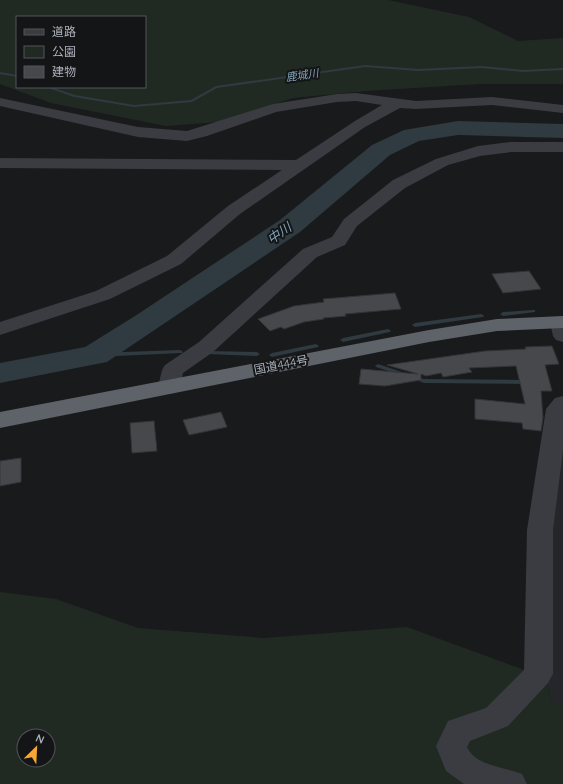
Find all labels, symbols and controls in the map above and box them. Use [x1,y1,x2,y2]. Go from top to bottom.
legend [16,16,146,88]
text: 道路 [52,24,76,39]
text: 公園 [52,44,76,59]
text: 建物 [52,64,76,79]
water label: 鹿城川 [285,66,320,84]
water label: 中川 [264,218,296,247]
street label: 国道444号 [252,352,309,377]
north arrow [16,728,56,768]
text: N [34,731,47,747]

